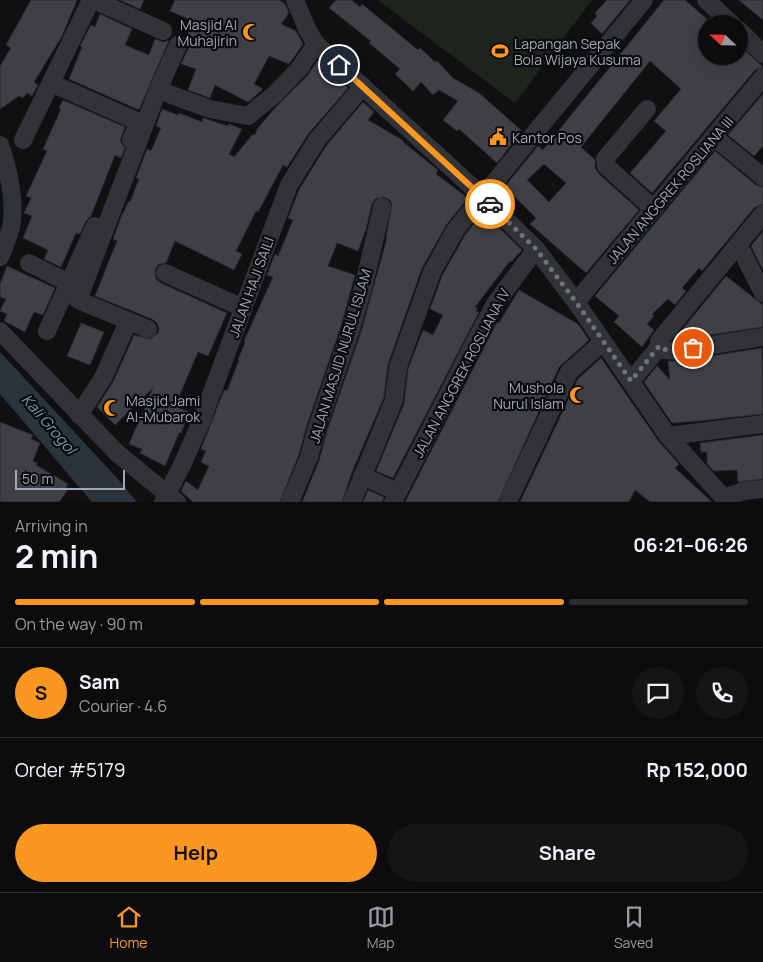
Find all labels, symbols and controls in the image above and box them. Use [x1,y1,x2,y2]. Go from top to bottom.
place label: Masjid Al Muhajirin [177,15,237,50]
north arrow [698,15,748,65]
map controls [698,15,748,65]
mosque icon: Masjid Al Muhajirin [241,22,261,42]
place label: Lapangan Sepak Bola Wijaya Kusuma [514,34,641,69]
sports icon: Lapangan Sepak Bola Wijaya Kusuma [490,41,510,61]
pin [318,44,360,86]
icon: home [325,51,353,79]
street label: JALAN ANGGREK ROSLIANA III [603,112,737,268]
public building icon: Kantor Pos [488,127,508,147]
place label: Kantor Pos [512,128,582,147]
courier [465,179,515,229]
icon: car [476,190,504,218]
street label: JALAN HAJI SAILI [224,234,278,340]
street label: JALAN MASJID NURUL ISLAM [304,266,376,446]
street label: JALAN ANGGREK ROSLIANA IV [408,285,514,461]
pin [672,327,714,369]
icon: bag [679,334,707,362]
place label: Mushola Nurul Islam [493,378,564,413]
mosque icon: Mushola Nurul Islam [568,385,588,405]
water label: Kali Grogol [17,389,83,460]
place label: Masjid Jami Al-Mubarok [126,391,201,426]
mosque icon: Masjid Jami Al-Mubarok [102,398,122,418]
scale bar [15,467,125,490]
text: 50 m [22,469,53,488]
text: Arriving in [15,515,88,537]
text: 06:21–06:26 [633,532,748,558]
text: 2 min [15,534,98,578]
text: On the way · 90 m [15,613,143,635]
button: chat [632,667,684,719]
button: phone [696,667,748,719]
text: Sam [79,669,120,695]
text: S [35,680,47,706]
text: Courier · 4.6 [79,695,167,717]
text: Order #5179 [15,757,126,783]
text: Rp 152,000 [646,757,748,783]
button: Help [15,824,377,882]
button: Share [387,824,748,882]
tab: Home [110,903,147,952]
tab: Map [367,903,395,952]
tab: Saved [614,903,653,952]

